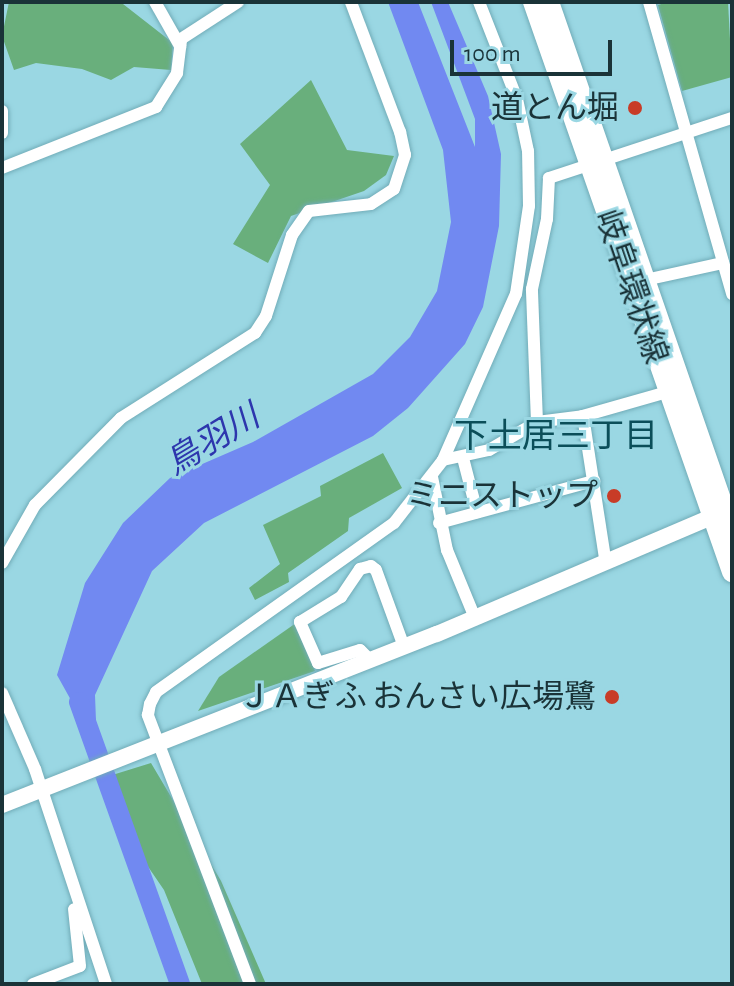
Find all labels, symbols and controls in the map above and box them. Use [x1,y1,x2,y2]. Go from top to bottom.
scale bar [454,24,616,74]
text: 100 m [464,42,521,66]
place label: 道とん堀 [491,89,619,127]
marker: 道とん堀 [626,99,644,117]
street label: 岐阜環状線 [587,205,675,369]
water label: 鳥羽川 [159,397,267,485]
district label: 下土居三丁目 [454,418,658,458]
place label: ミニストップ [406,477,598,515]
marker: ミニストップ [605,487,623,505]
place label: ＪＡぎふ おんさい広場鷺 [239,678,596,716]
marker: ＪＡぎふ おんさい広場鷺 [603,688,621,706]

